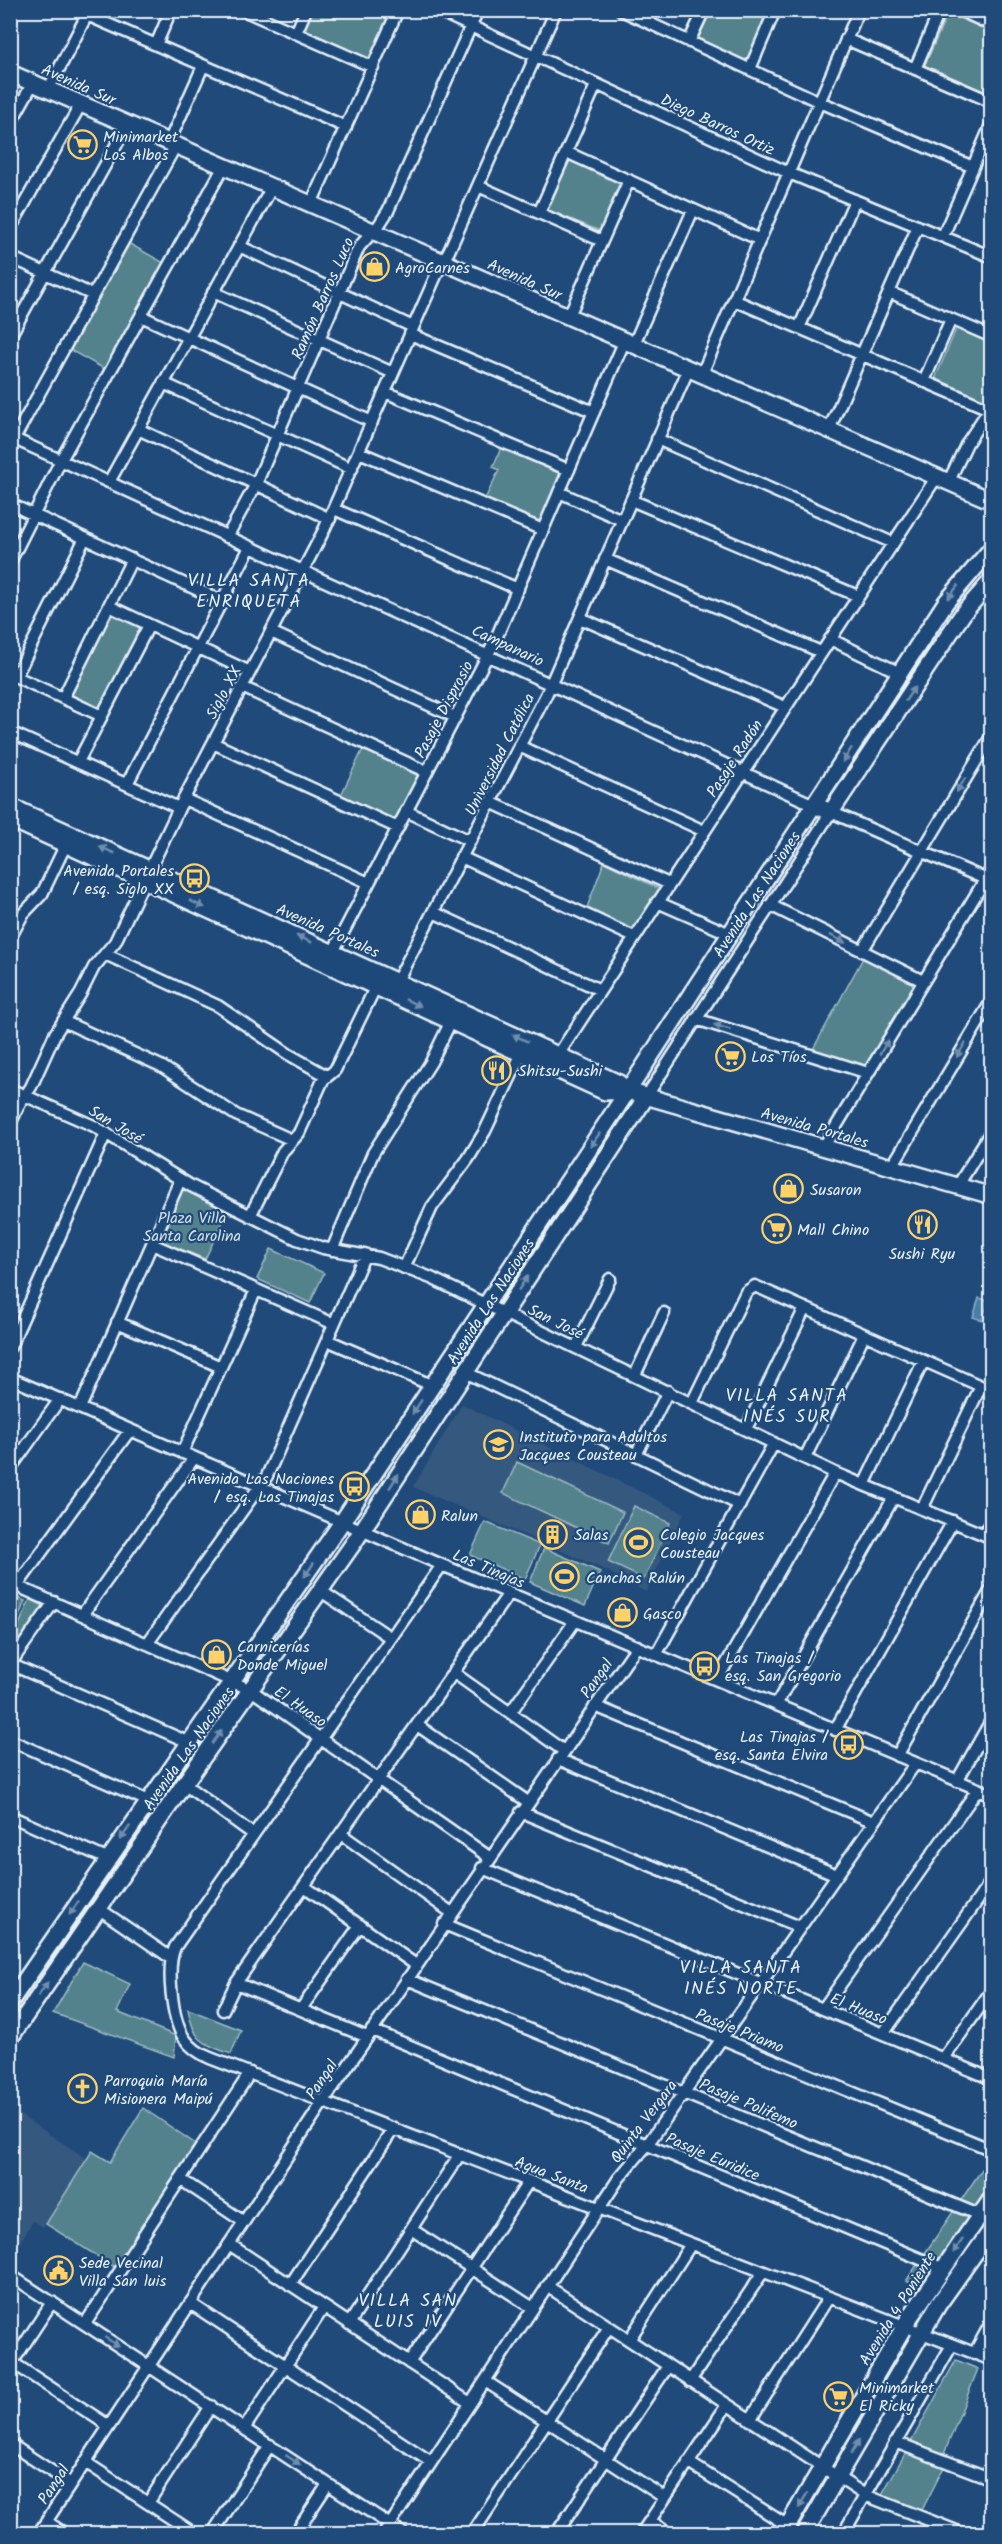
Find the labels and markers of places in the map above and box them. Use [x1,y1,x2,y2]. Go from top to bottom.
place label: Minimarket Los Albos [103,125,179,168]
supermarket icon: Minimarket Los Albos [66,129,98,161]
shop icon: AgroCarnes [358,251,390,283]
place label: AgroCarnes [395,256,470,281]
place label: Avenida Portales / esq. Siglo XX [63,859,175,902]
bus stop icon: Avenida Portales / esq. Siglo XX [179,863,211,895]
supermarket icon: Los Tíos [714,1040,746,1072]
place label: Los Tíos [751,1045,807,1070]
restaurant icon: Shitsu-Sushi [481,1054,513,1086]
place label: Shitsu-Sushi [518,1059,604,1084]
shop icon: Susaron [773,1173,805,1205]
place label: Susaron [810,1178,862,1203]
restaurant icon: Sushi Ryu [906,1209,938,1241]
supermarket icon: Mall Chino [760,1213,792,1245]
place label: Mall Chino [797,1218,869,1243]
place label: Sushi Ryu [889,1242,955,1267]
place label: Instituto para Adultos Jacques Cousteau [519,1425,667,1468]
school or university icon: Instituto para Adultos Jacques Cousteau [482,1429,514,1461]
place label: Avenida Las Naciones / esq. Las Tinajas [188,1467,334,1510]
bus stop icon: Avenida Las Naciones / esq. Las Tinajas [339,1471,371,1503]
shop icon: Ralun [404,1499,436,1531]
place label: Ralun [441,1504,478,1529]
building icon: Salas [537,1518,569,1550]
place label: Salas [574,1523,608,1548]
place label: Colegio Jacques Cousteau [660,1523,765,1566]
sports icon: Colegio Jacques Cousteau [623,1527,655,1559]
sports icon: Canchas Ralún [549,1561,581,1593]
place label: Canchas Ralún [586,1566,685,1591]
shop icon: Gasco [606,1597,638,1629]
place label: Gasco [643,1602,681,1627]
place label: Carnicerías Donde Miguel [237,1635,328,1678]
shop icon: Carnicerías Donde Miguel [200,1639,232,1671]
place label: Las Tinajas / esq. San Gregorio [725,1646,841,1689]
bus stop icon: Las Tinajas / esq. San Gregorio [688,1650,720,1682]
place label: Las Tinajas / esq. Santa Elvira [715,1725,829,1768]
bus stop icon: Las Tinajas / esq. Santa Elvira [833,1729,865,1761]
place label: Parroquia María Misionera Maipú [104,2069,213,2112]
church icon: Parroquia María Misionera Maipú [67,2073,99,2105]
place label: Sede Vecinal Villa San luis [79,2251,166,2294]
public building icon: Sede Vecinal Villa San luis [42,2255,74,2287]
place label: Minimarket El Ricky [859,2376,935,2419]
supermarket icon: Minimarket El Ricky [822,2380,854,2412]

